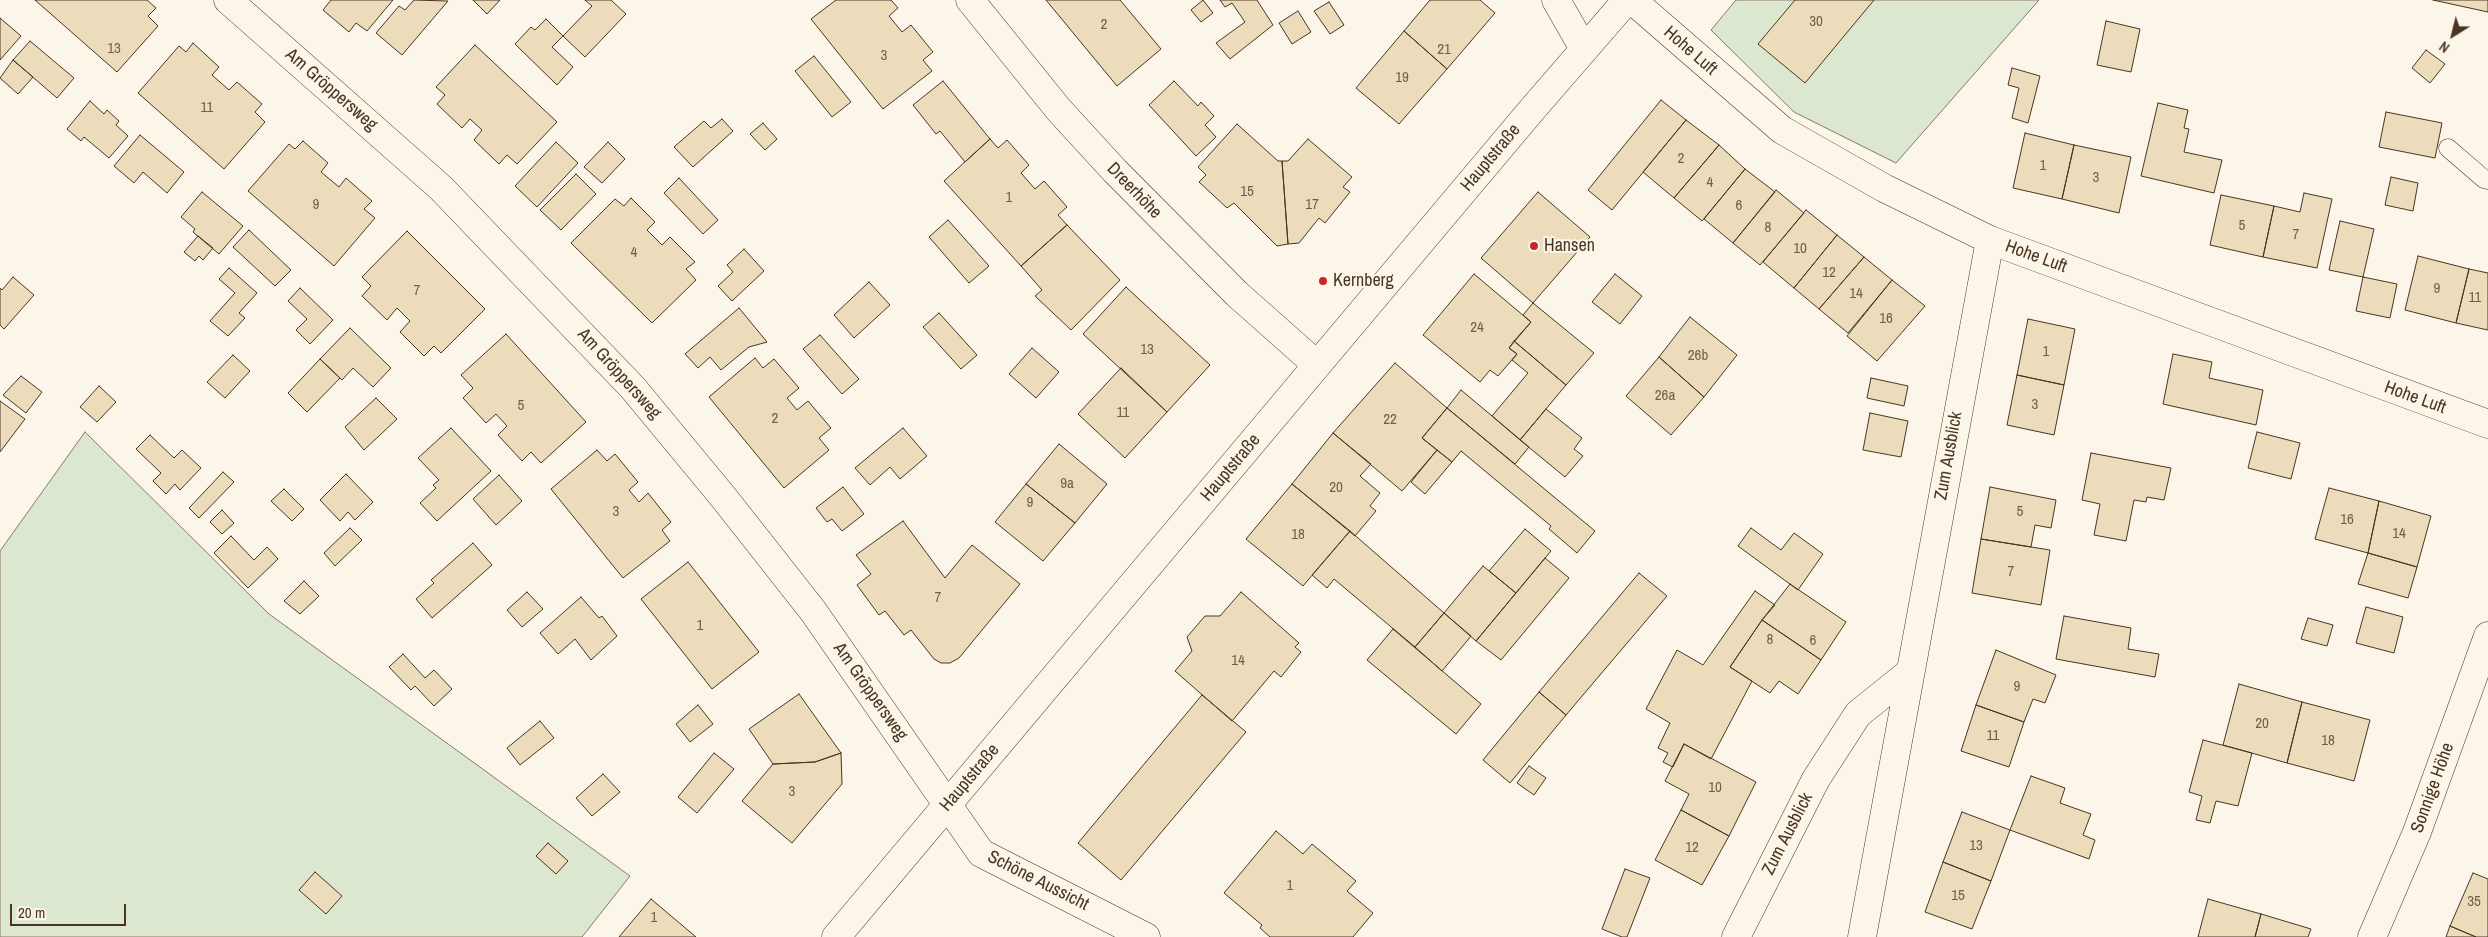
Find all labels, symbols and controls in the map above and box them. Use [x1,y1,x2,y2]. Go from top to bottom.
north arrow [2428,10,2478,60]
house number: 30 [1809,13,1823,31]
house number: 2 [1101,16,1107,34]
street label: Hohe Luft [1659,22,1721,80]
text: N [2436,37,2453,57]
house number: 13 [107,40,121,58]
house number: 21 [1437,41,1451,59]
street label: Am Gröppersweg [281,44,381,136]
house number: 3 [881,47,887,65]
house number: 19 [1395,69,1409,87]
house number: 11 [201,99,213,117]
street label: Hauptstraße [1457,120,1525,196]
house number: 2 [1678,150,1684,168]
house number: 1 [2040,157,2046,175]
street label: Dreerhöhe [1102,158,1166,224]
house number: 3 [2093,169,2099,187]
house number: 4 [1707,174,1713,192]
house number: 15 [1240,183,1254,201]
house number: 1 [1006,189,1012,207]
house number: 9 [313,196,319,214]
house number: 17 [1305,196,1319,214]
house number: 6 [1736,197,1742,215]
house number: 5 [2239,217,2245,235]
house number: 8 [1765,219,1771,237]
house number: 7 [2293,226,2299,244]
place label: Hansen [1544,235,1595,257]
street label: Hohe Luft [2002,236,2070,278]
marker: Hansen [1528,240,1540,252]
house number: 10 [1793,240,1807,258]
house number: 4 [631,244,637,262]
house number: 12 [1822,264,1836,282]
place label: Kernberg [1333,270,1394,292]
marker: Kernberg [1317,275,1329,287]
house number: 9 [2434,280,2440,298]
house number: 7 [414,282,420,300]
house number: 14 [1849,285,1863,303]
house number: 11 [2469,289,2481,307]
house number: 16 [1879,310,1893,328]
house number: 24 [1470,319,1484,337]
street label: Am Gröppersweg [573,324,665,424]
house number: 13 [1140,341,1154,359]
house number: 1 [2043,343,2049,361]
house number: 26b [1688,347,1708,365]
street label: Hohe Luft [2381,377,2449,419]
house number: 26a [1655,387,1675,405]
house number: 3 [2032,396,2038,414]
house number: 5 [518,397,524,415]
house number: 11 [1117,404,1129,422]
house number: 2 [772,410,778,428]
street label: Zum Ausblick [1931,410,1967,502]
house number: 22 [1383,411,1397,429]
street label: Hauptstraße [1197,430,1265,506]
house number: 9a [1060,475,1074,493]
house number: 20 [1329,479,1343,497]
house number: 9 [1027,494,1033,512]
house number: 3 [613,503,619,521]
house number: 5 [2017,503,2023,521]
house number: 16 [2340,511,2354,529]
house number: 14 [2392,525,2406,543]
house number: 18 [1291,526,1305,544]
house number: 7 [2008,563,2014,581]
house number: 7 [935,589,941,607]
house number: 1 [697,617,703,635]
house number: 8 [1767,631,1773,649]
house number: 6 [1810,632,1816,650]
street label: Am Gröppersweg [828,639,912,745]
house number: 14 [1231,652,1245,670]
house number: 9 [2014,678,2020,696]
house number: 20 [2255,715,2269,733]
house number: 11 [1987,727,1999,745]
house number: 18 [2321,732,2335,750]
street label: Hauptstraße [936,740,1004,816]
street label: Sonnige Höhe [2407,740,2459,836]
house number: 10 [1708,779,1722,797]
house number: 3 [789,783,795,801]
street label: Zum Ausblick [1758,789,1818,879]
house number: 13 [1969,837,1983,855]
house number: 12 [1685,839,1699,857]
street label: Schöne Aussicht [984,846,1092,916]
house number: 1 [1287,877,1293,895]
house number: 15 [1951,887,1965,905]
house number: 35 [2467,893,2481,911]
scale bar [12,894,129,926]
text: 20 m [18,902,45,923]
house number: 1 [651,909,657,927]

